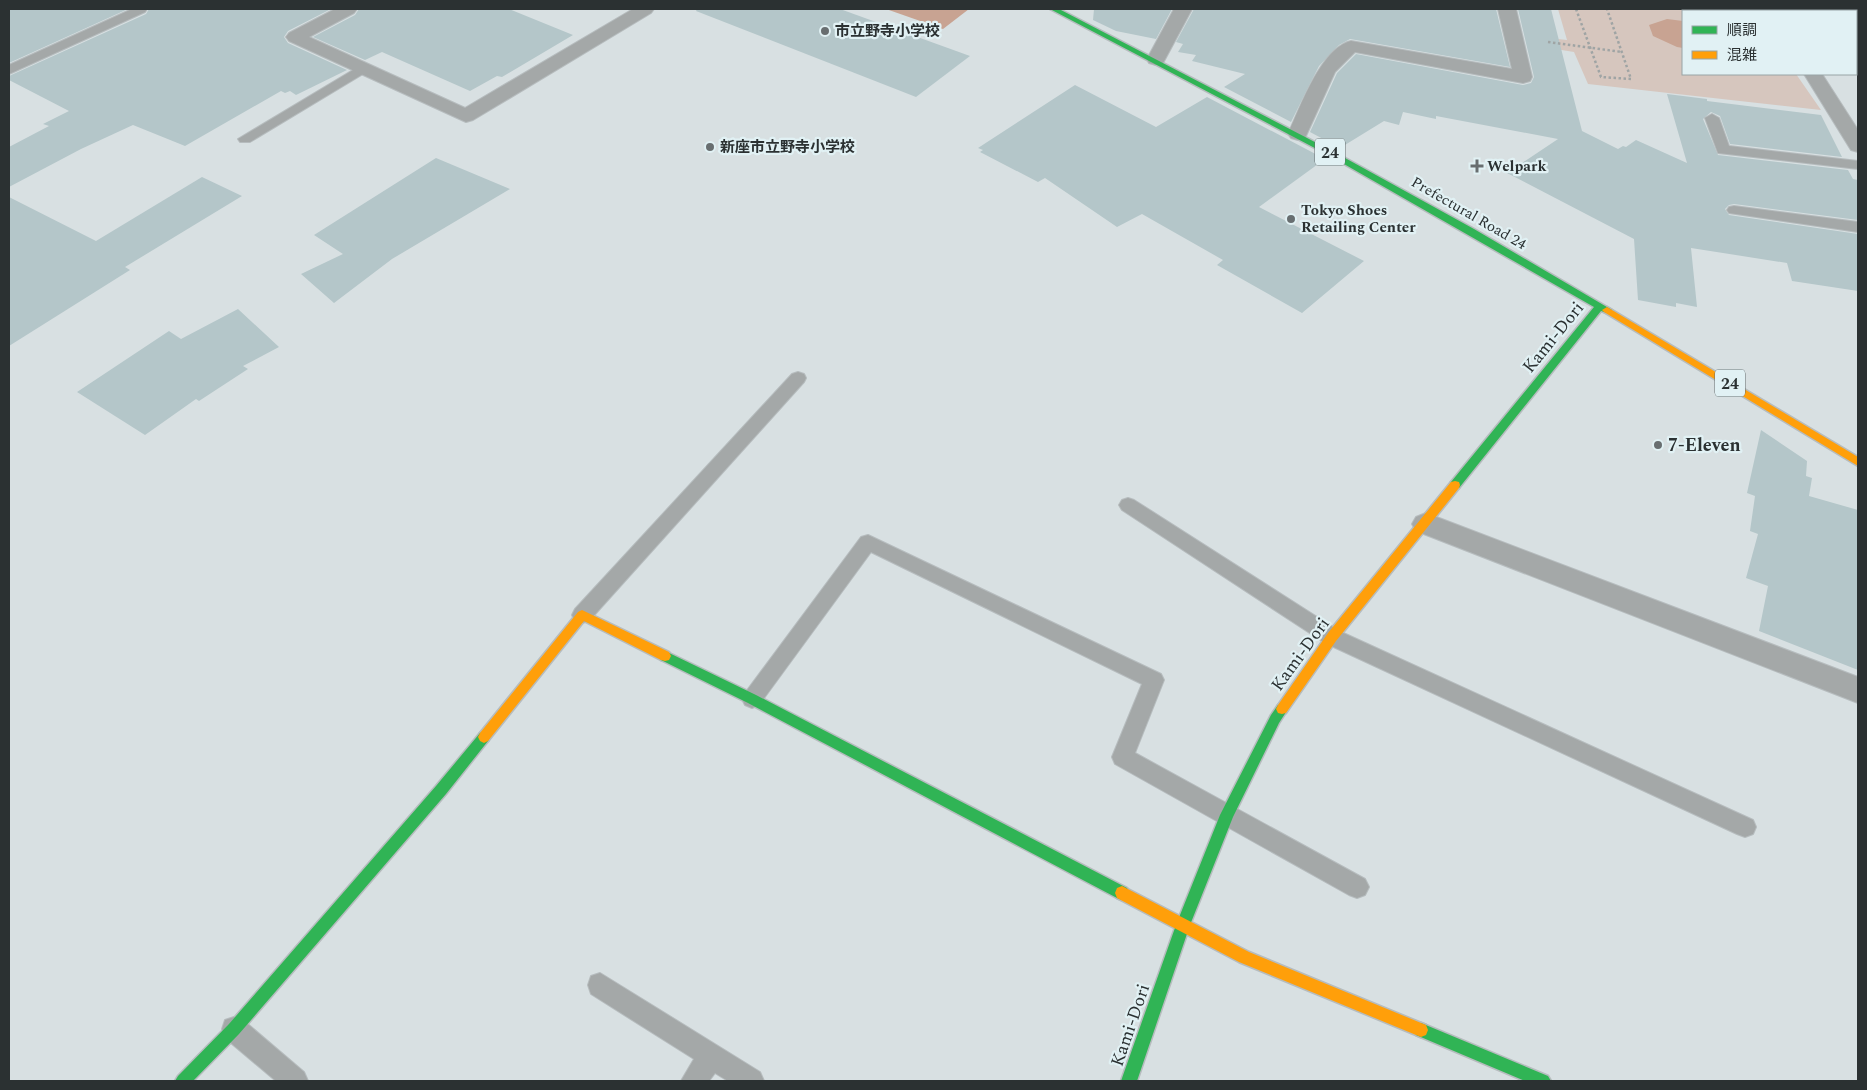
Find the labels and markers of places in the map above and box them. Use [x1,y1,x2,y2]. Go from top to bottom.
place label: 市立野寺小学校 [835,20,940,43]
marker: 市立野寺小学校 [819,25,831,37]
place label: 新座市立野寺小学校 [720,136,855,159]
marker: 新座市立野寺小学校 [704,141,716,153]
place label: Welpark [1487,155,1547,178]
marker: Welpark [1471,160,1483,172]
place label: Tokyo Shoes Retailing Center [1301,199,1416,239]
marker: Tokyo Shoes Retailing Center [1285,213,1297,225]
place label: 7-Eleven [1668,432,1741,459]
marker: 7-Eleven [1652,439,1664,451]

